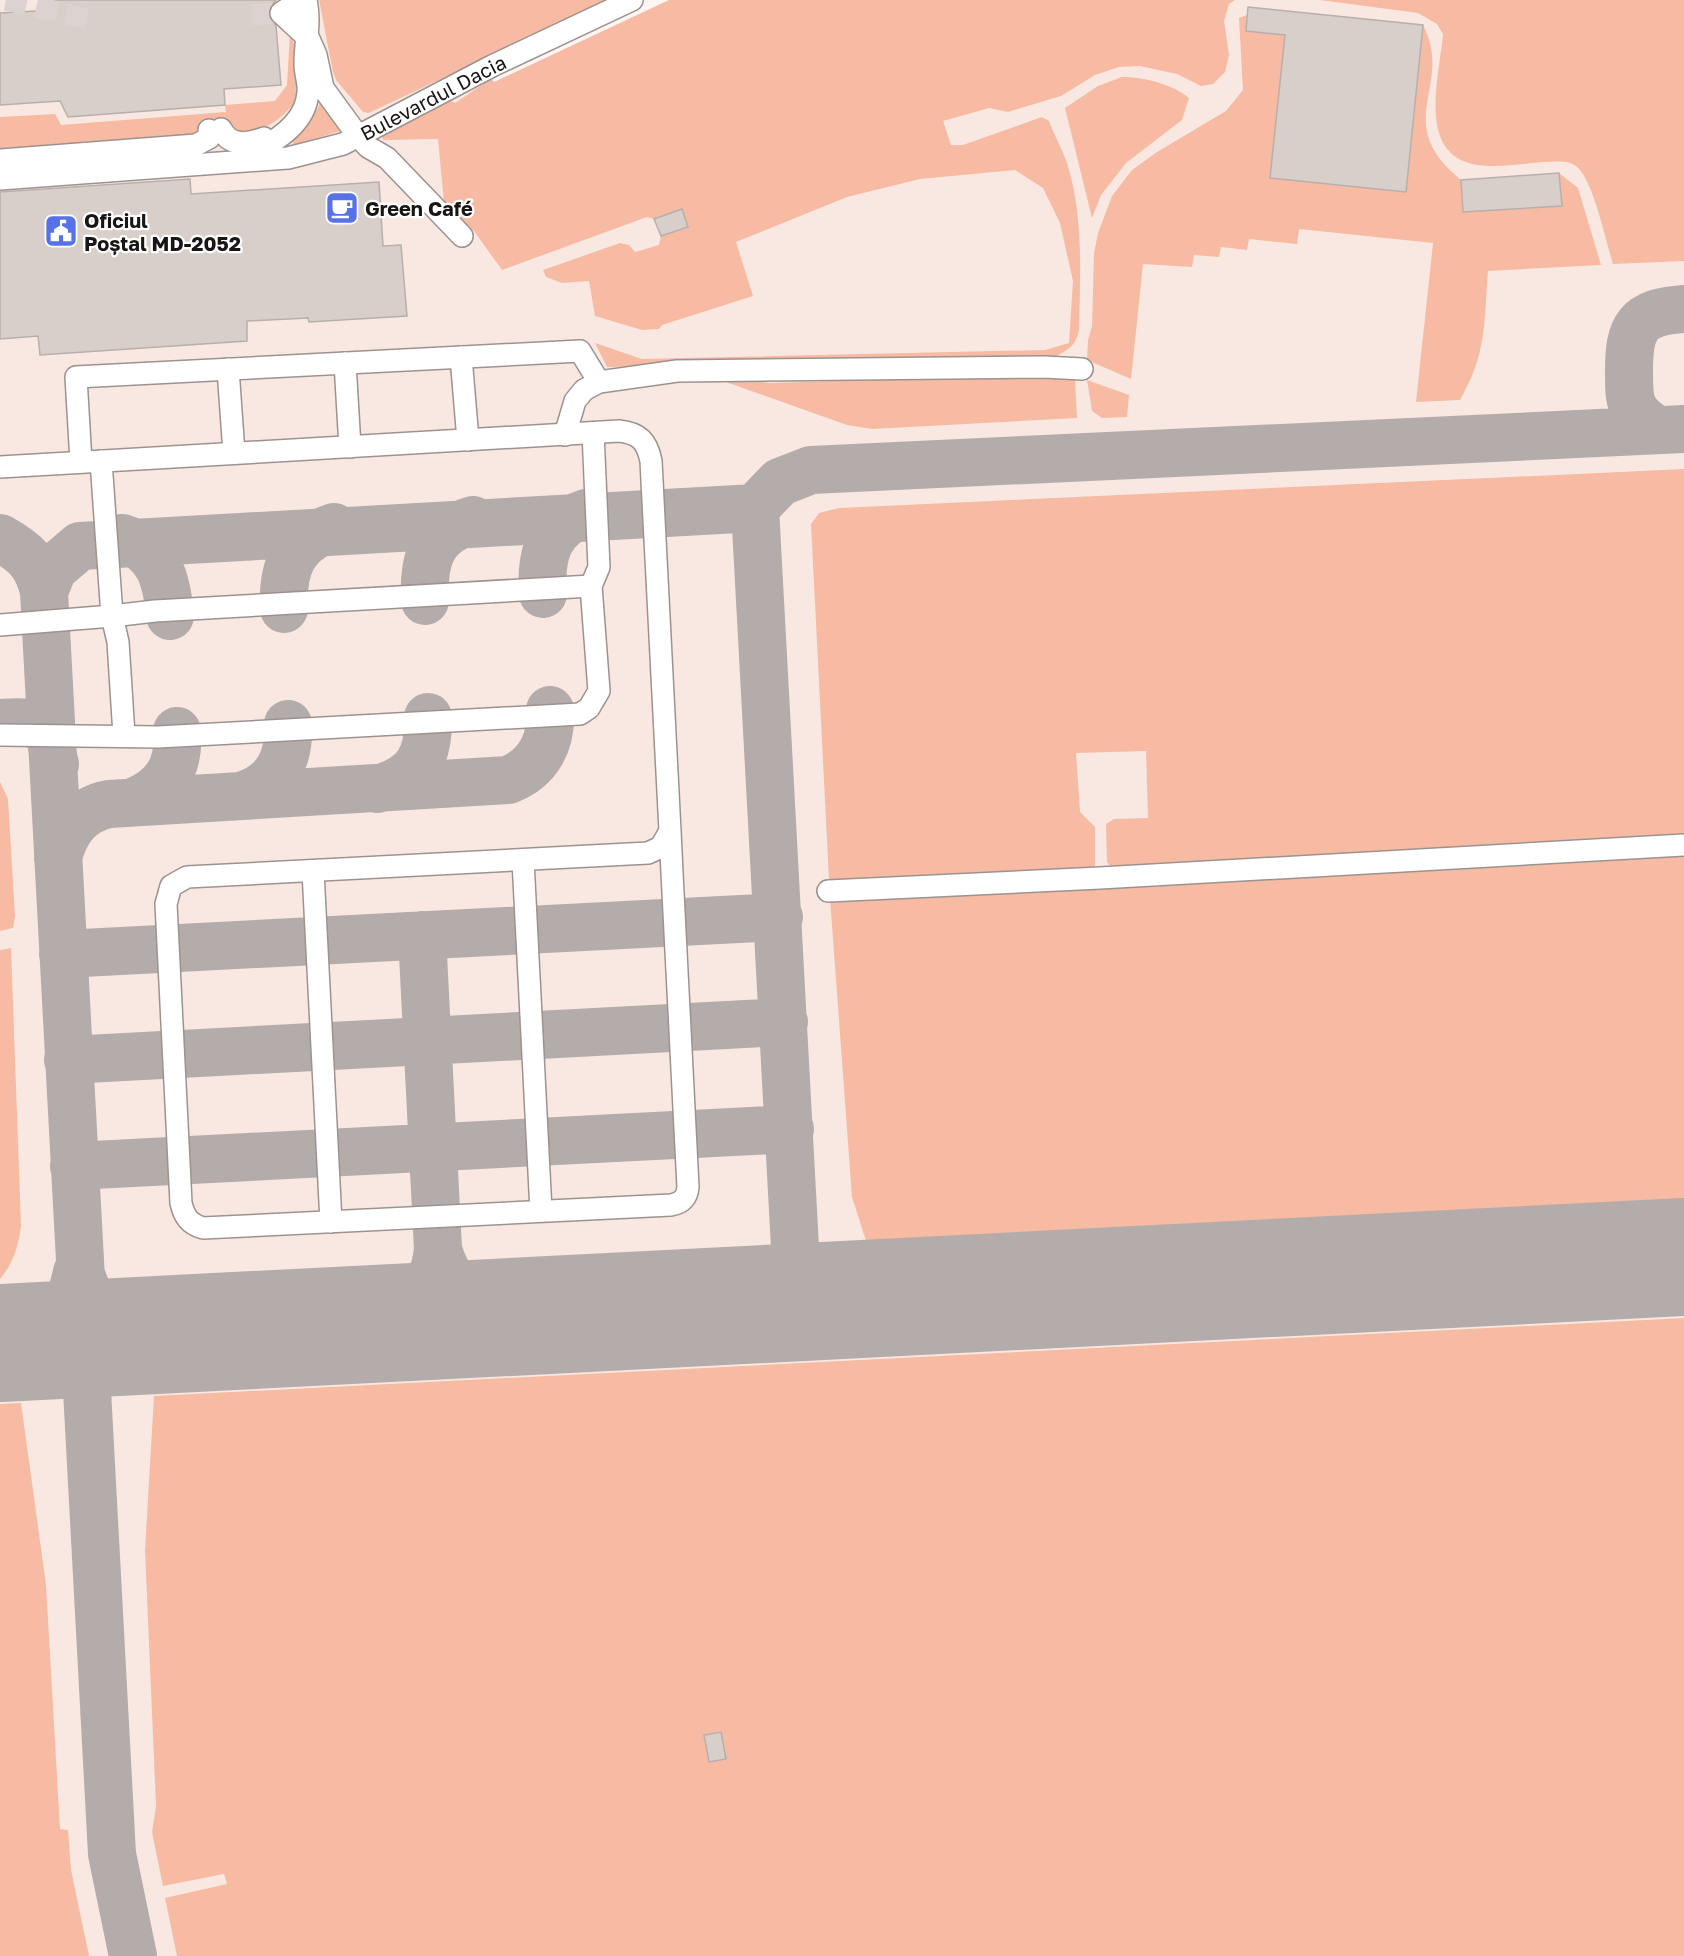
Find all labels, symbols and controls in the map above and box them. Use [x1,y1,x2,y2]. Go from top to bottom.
street label: Bulevardul Dacia [356,49,510,145]
cafe icon: Green Café [324,190,360,226]
place label: Green Café [365,196,473,220]
place label: Oficiul Poștal MD-2052 [84,208,241,255]
public building icon: Oficiul Poștal MD-2052 [43,213,79,249]

